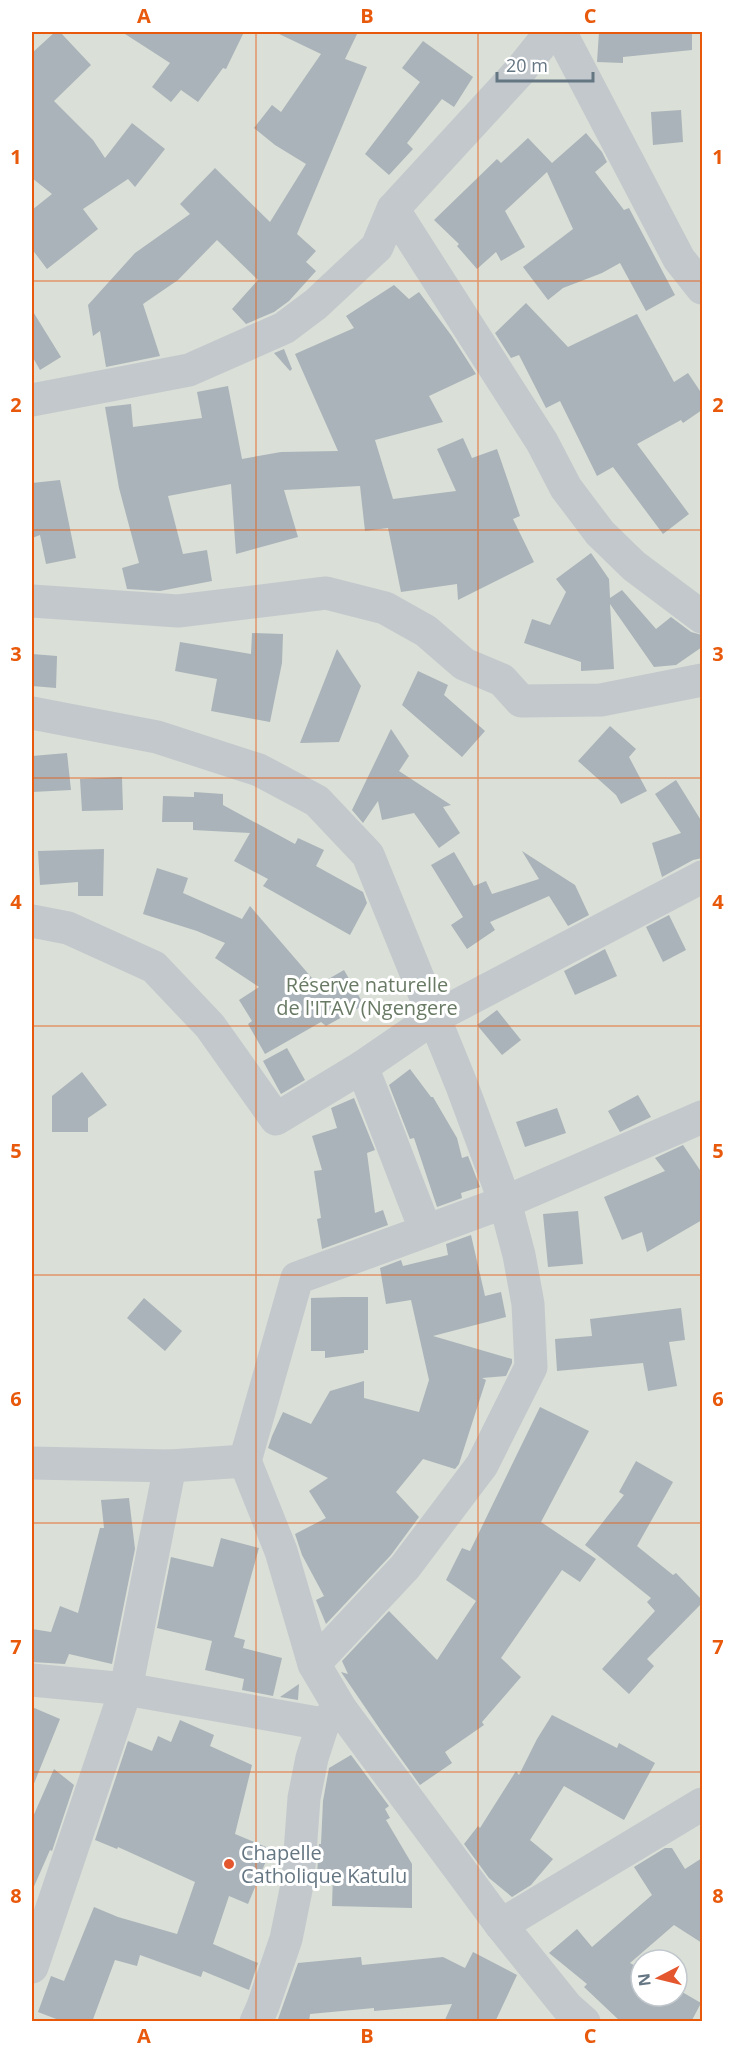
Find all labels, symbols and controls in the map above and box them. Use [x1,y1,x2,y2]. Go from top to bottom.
text: A [137,2,151,29]
text: B [360,2,374,29]
text: C [584,2,597,29]
scale bar [497,45,593,83]
text: 20 m [506,53,548,77]
text: 1 [10,143,22,170]
text: 1 [712,143,724,170]
text: 2 [10,391,22,418]
text: 2 [712,391,724,418]
text: 3 [10,640,22,667]
text: 3 [712,640,724,667]
text: 4 [10,888,22,915]
text: 4 [712,888,724,915]
park label: Réserve naturelle de l'ITAV (Ngengere [276,971,458,1021]
text: 5 [10,1137,22,1164]
text: 5 [712,1137,724,1164]
text: 6 [10,1385,22,1412]
text: 6 [712,1385,724,1412]
text: 7 [10,1633,22,1660]
text: 7 [712,1633,724,1660]
place label: Chapelle Catholique Katulu [241,1839,407,1889]
marker: Chapelle Catholique Katulu [222,1857,236,1871]
text: 8 [10,1882,22,1909]
text: 8 [712,1882,724,1909]
north arrow [629,1948,689,2008]
text: N [632,1972,656,1988]
text: A [137,2022,151,2049]
text: B [360,2022,374,2049]
text: C [584,2022,597,2049]

